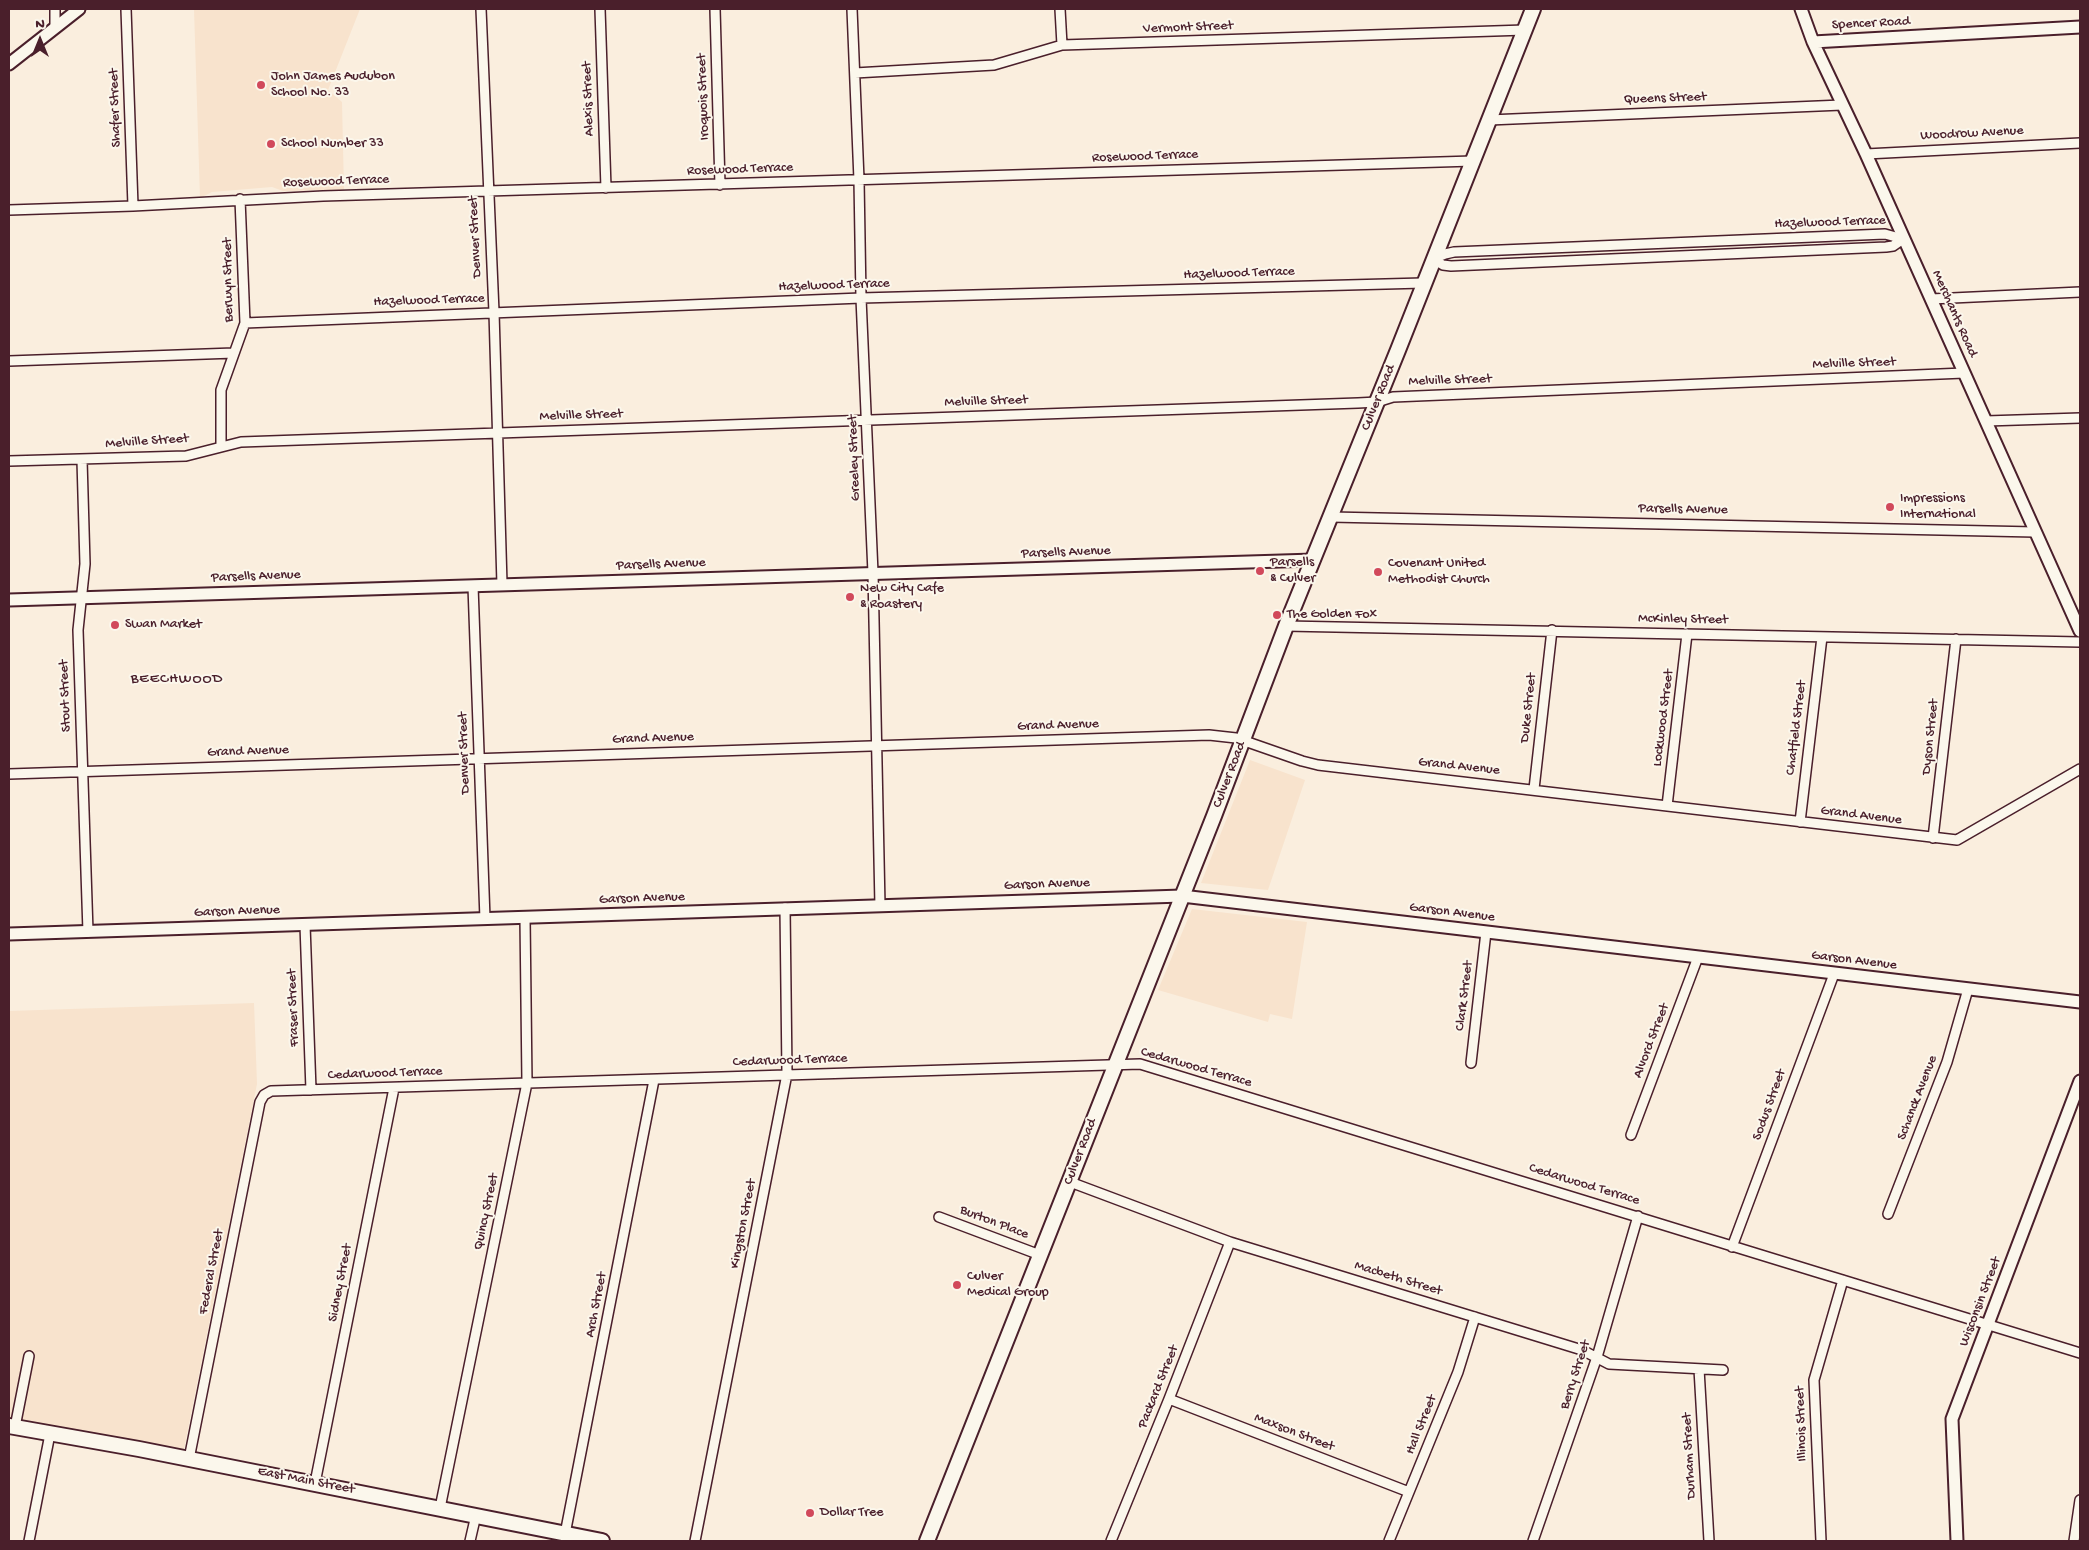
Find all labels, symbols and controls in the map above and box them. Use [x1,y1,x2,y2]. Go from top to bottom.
street label: Spencer Road [1832,14,1910,34]
north arrow [15,15,65,65]
text: N [35,16,45,33]
street label: Vermont Street [1143,18,1233,38]
street label: Iroquois Street [694,53,714,141]
street label: Alexis Street [579,61,599,137]
street label: Shafer Street [106,68,126,148]
place label: John James Audubon School No. 33 [271,69,395,102]
marker: John James Audubon School No. 33 [255,79,267,91]
street label: Queens Street [1623,89,1707,109]
street label: Woodrow Avenue [1920,123,2024,145]
place label: School Number 33 [281,136,384,152]
marker: School Number 33 [265,138,277,150]
street label: Rosewood Terrace [1092,147,1198,167]
street label: Rosewood Terrace [687,160,793,180]
street label: Rosewood Terrace [283,172,389,192]
street label: Denver Street [465,196,487,278]
street label: Hazelwood Terrace [1774,213,1886,233]
street label: Berwyn Street [220,238,238,322]
street label: Hazelwood Terrace [1183,264,1295,284]
street label: Merchants Road [1927,268,1981,360]
street label: Hazelwood Terrace [778,276,890,296]
street label: Hazelwood Terrace [373,291,485,311]
street label: Melville Street [1812,354,1896,374]
street label: Culver Road [1358,363,1400,433]
street label: Melville Street [1408,371,1492,391]
street label: Melville Street [944,392,1028,412]
street label: Melville Street [539,406,623,426]
street label: Greeley Street [845,415,865,501]
street label: Melville Street [105,431,189,453]
place label: Impressions International [1900,491,1976,524]
street label: Parsells Avenue [1638,501,1728,519]
marker: Impressions International [1884,501,1896,513]
street label: Parsells Avenue [1021,543,1111,563]
street label: Parsells Avenue [616,555,706,575]
place label: Parsells & Culver [1270,555,1315,588]
place label: Covenant United Methodist Church [1388,556,1490,588]
marker: Parsells & Culver [1254,565,1266,577]
marker: Covenant United Methodist Church [1372,566,1384,578]
street label: Parsells Avenue [211,567,301,587]
place label: New City Cafe & Roastery [860,581,944,614]
marker: New City Cafe & Roastery [844,591,856,603]
place label: The Golden Fox [1287,607,1377,623]
marker: The Golden Fox [1271,609,1283,621]
street label: McKinley Street [1638,611,1728,629]
place label: Swan Market [125,617,202,633]
marker: Swan Market [109,619,121,631]
street label: Stout Street [56,660,76,732]
street label: Lockwood Street [1650,669,1678,767]
district label: BEECHWOOD [130,671,224,689]
street label: Duke Street [1517,672,1541,744]
street label: Chatfield Street [1783,680,1811,776]
street label: Dyson Street [1919,698,1943,776]
street label: Denver Street [455,712,475,794]
street label: Grand Avenue [1017,716,1099,736]
street label: Grand Avenue [612,729,694,749]
street label: Culver Road [1210,740,1250,810]
street label: Grand Avenue [207,742,289,762]
street label: Grand Avenue [1417,754,1501,780]
street label: Grand Avenue [1819,803,1903,829]
street label: Garson Avenue [1004,875,1090,895]
street label: Garson Avenue [599,889,685,909]
street label: Garson Avenue [1408,899,1496,927]
street label: Garson Avenue [194,902,280,922]
street label: Garson Avenue [1810,947,1898,975]
street label: Clark Street [1452,960,1478,1032]
street label: Fraser Street [284,969,304,1047]
street label: Alvord Street [1630,1001,1674,1081]
street label: Cedarwood Terrace [1138,1044,1254,1092]
street label: Cedarwood Terrace [732,1051,848,1071]
street label: Schanck Avenue [1894,1053,1942,1143]
street label: Cedarwood Terrace [327,1064,443,1084]
street label: Sodus Street [1749,1067,1791,1143]
street label: Culver Road [1061,1117,1101,1187]
street label: Cedarwood Terrace [1527,1160,1641,1210]
street label: Quincy Street [471,1172,503,1252]
street label: Kingston Street [727,1178,761,1270]
street label: Burton Place [957,1202,1031,1244]
street label: Federal Street [196,1228,228,1316]
street label: Sidney Street [325,1243,357,1323]
street label: Wisconsin Street [1956,1255,2006,1349]
street label: Macbeth Street [1352,1258,1444,1300]
place label: Culver Medical Group [967,1269,1049,1302]
street label: Arch Street [582,1271,612,1339]
marker: Culver Medical Group [951,1279,963,1291]
street label: Berry Street [1557,1338,1595,1412]
street label: Packard Street [1135,1343,1183,1431]
street label: Illinois Street [1792,1386,1812,1462]
street label: Hall Street [1402,1393,1442,1457]
street label: Maxson Street [1252,1410,1336,1456]
street label: Durham Street [1679,1412,1701,1500]
street label: East Main Street [256,1463,356,1499]
place label: Dollar Tree [820,1505,883,1521]
marker: Dollar Tree [804,1507,816,1519]

